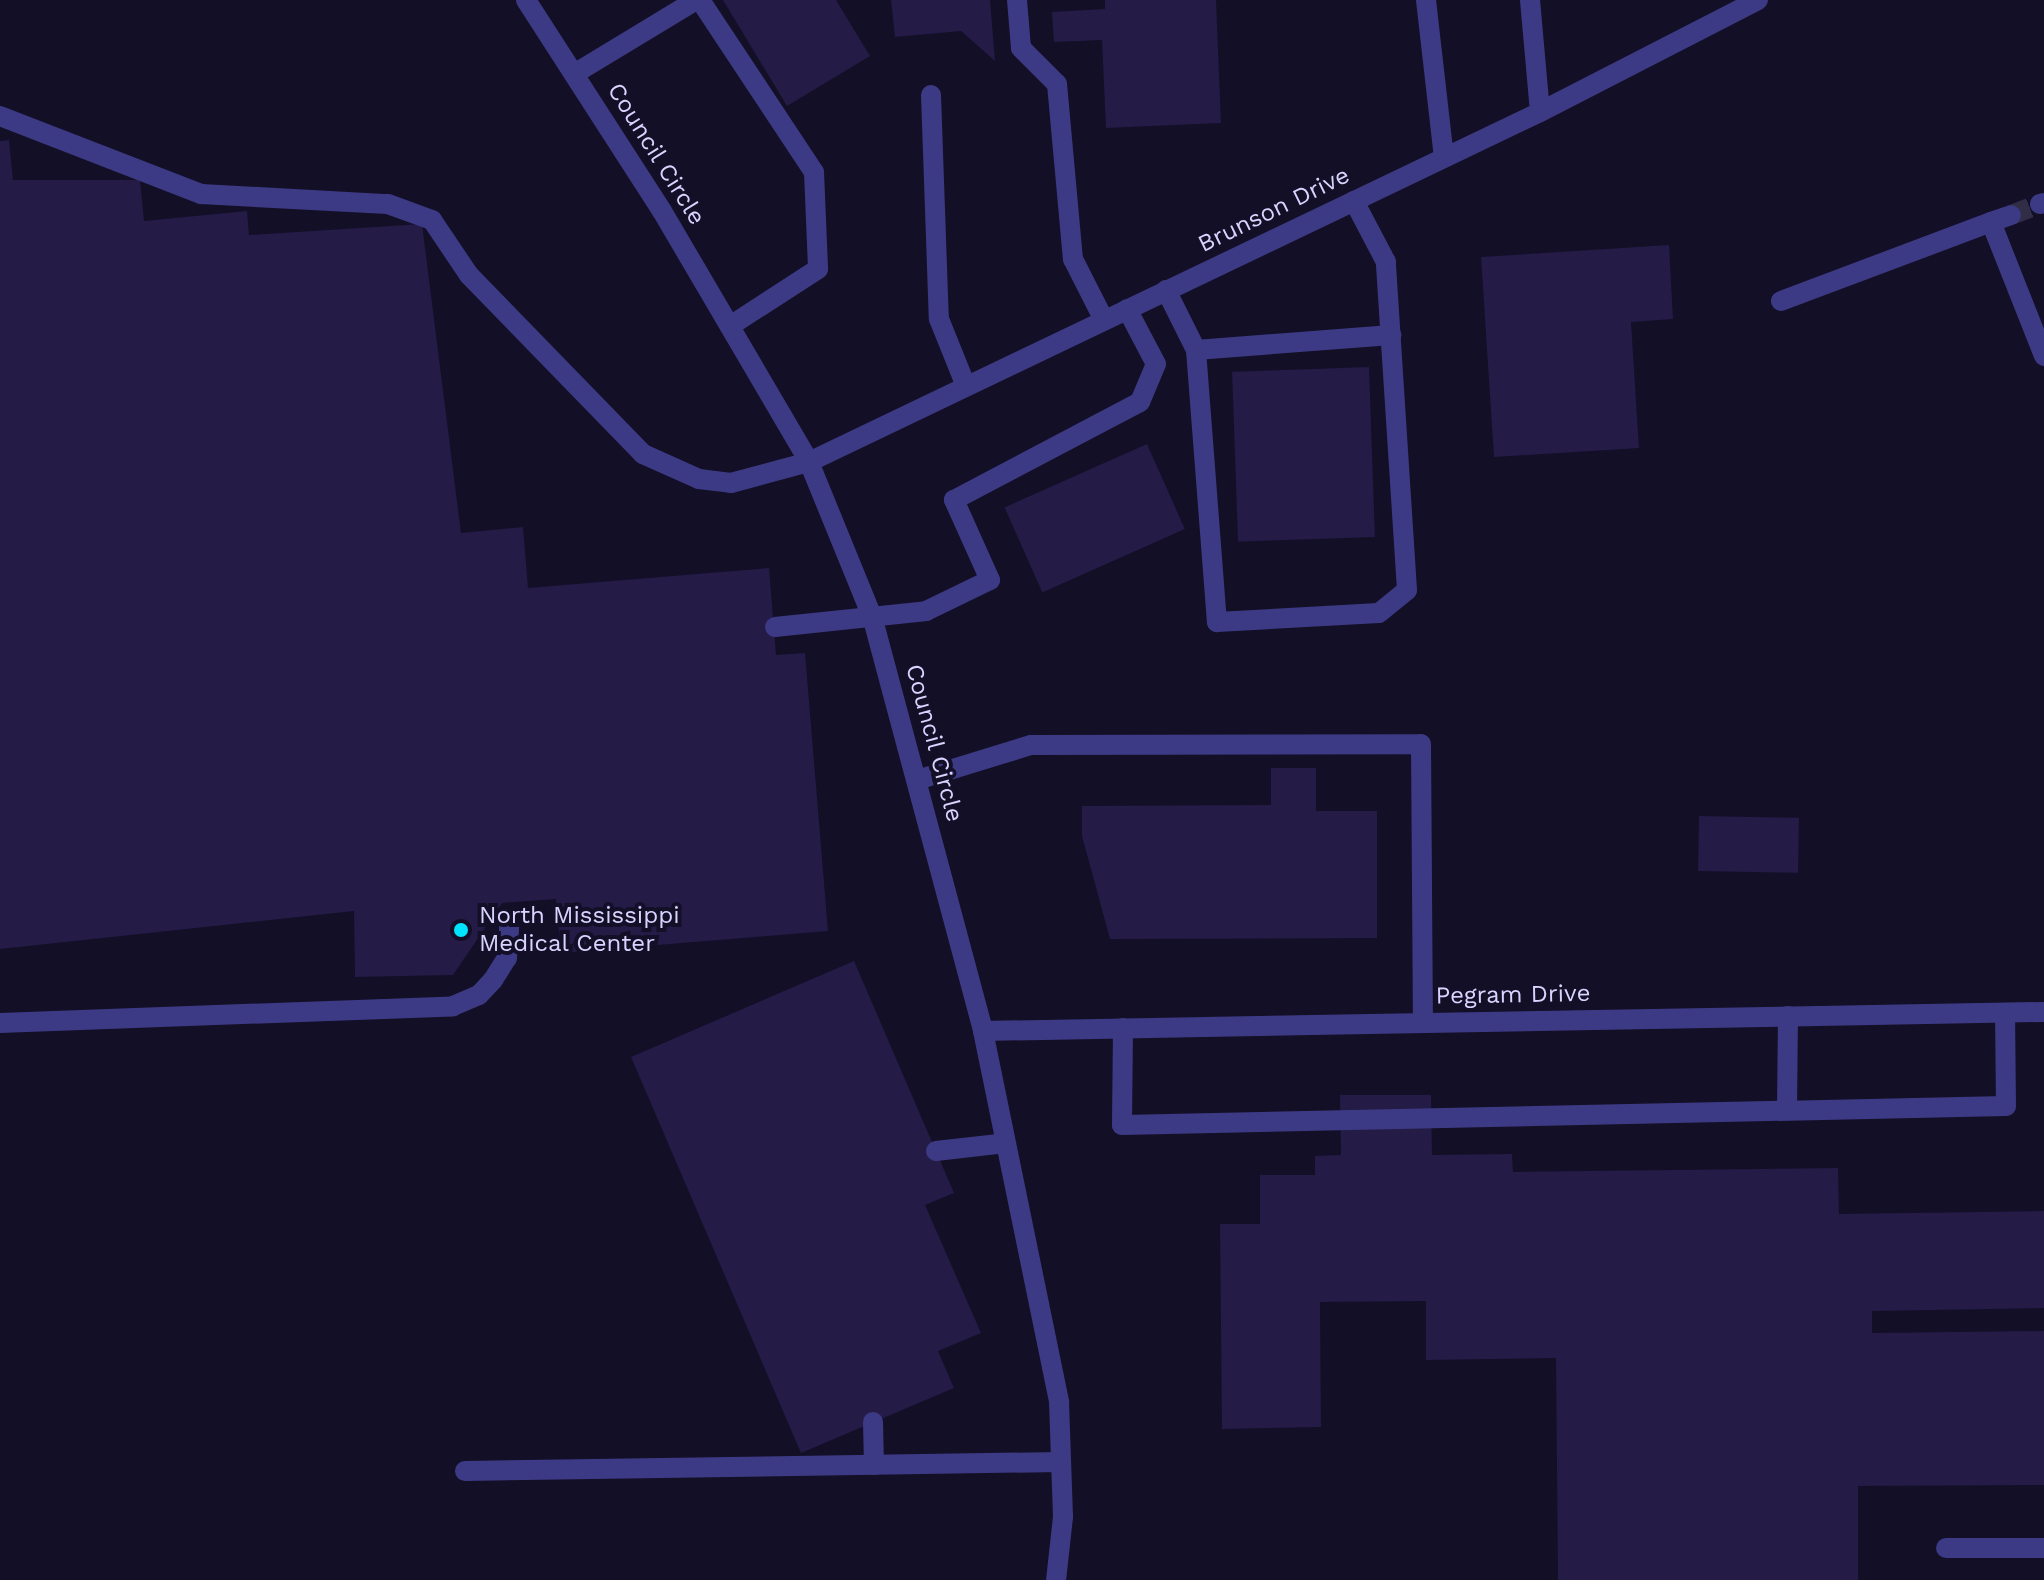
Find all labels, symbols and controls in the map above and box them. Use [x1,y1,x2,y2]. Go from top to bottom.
street label: Council Circle [601,77,711,231]
street label: Brunson Drive [1194,161,1354,259]
street label: Council Circle [899,661,969,825]
place label: North Mississippi Medical Center [479,902,680,958]
marker: North Mississippi Medical Center [450,919,472,941]
street label: Pegram Drive [1435,979,1591,1011]

